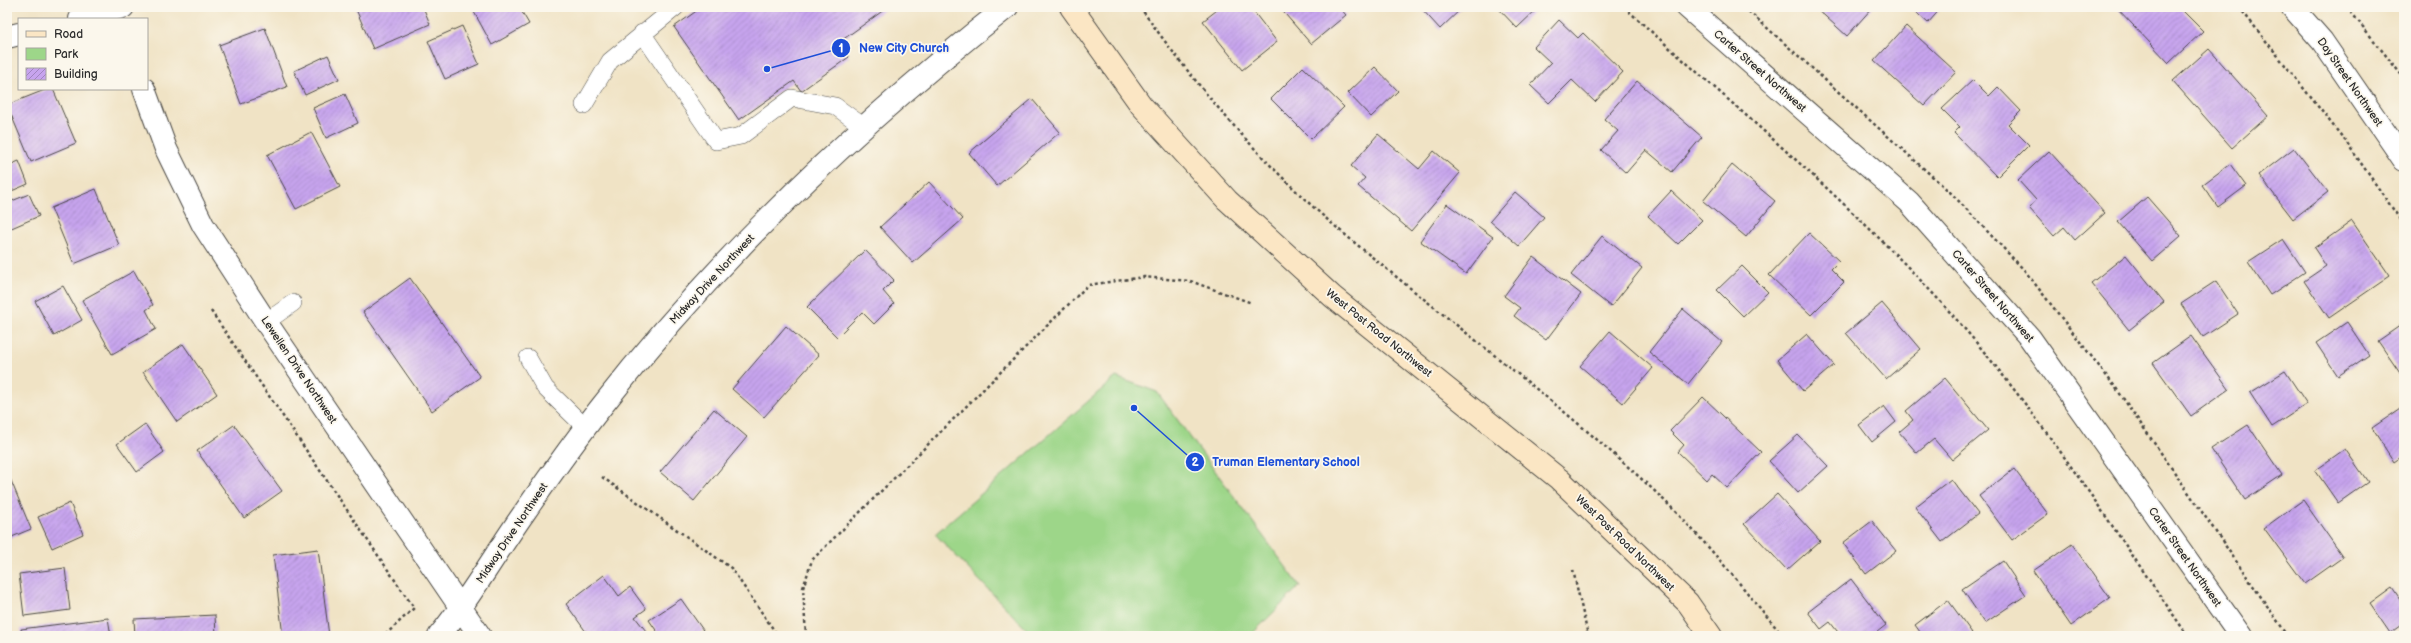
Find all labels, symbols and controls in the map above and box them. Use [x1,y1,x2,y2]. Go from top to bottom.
legend [18,18,148,90]
text: Road [54,27,83,42]
street label: Carter Street Northwest [1711,27,1809,115]
street label: Day Street Northwest [2315,35,2386,129]
callout: New City Church [831,36,957,60]
text: 1 [838,41,844,56]
text: New City Church [859,41,949,56]
text: Park [54,47,78,62]
text: Building [54,67,98,82]
street label: Midway Drive Northwest [667,231,757,327]
street label: Carter Street Northwest [1949,247,2037,345]
street label: West Post Road Northwest [1323,286,1435,380]
street label: Lewellen Drive Northwest [258,314,340,427]
callout: Truman Elementary School [1185,450,1368,474]
text: 2 [1191,455,1199,470]
text: Truman Elementary School [1212,455,1360,470]
street label: Midway Drive Northwest [474,480,551,586]
street label: West Post Road Northwest [1573,492,1678,594]
street label: Carter Street Northwest [2146,505,2225,610]

